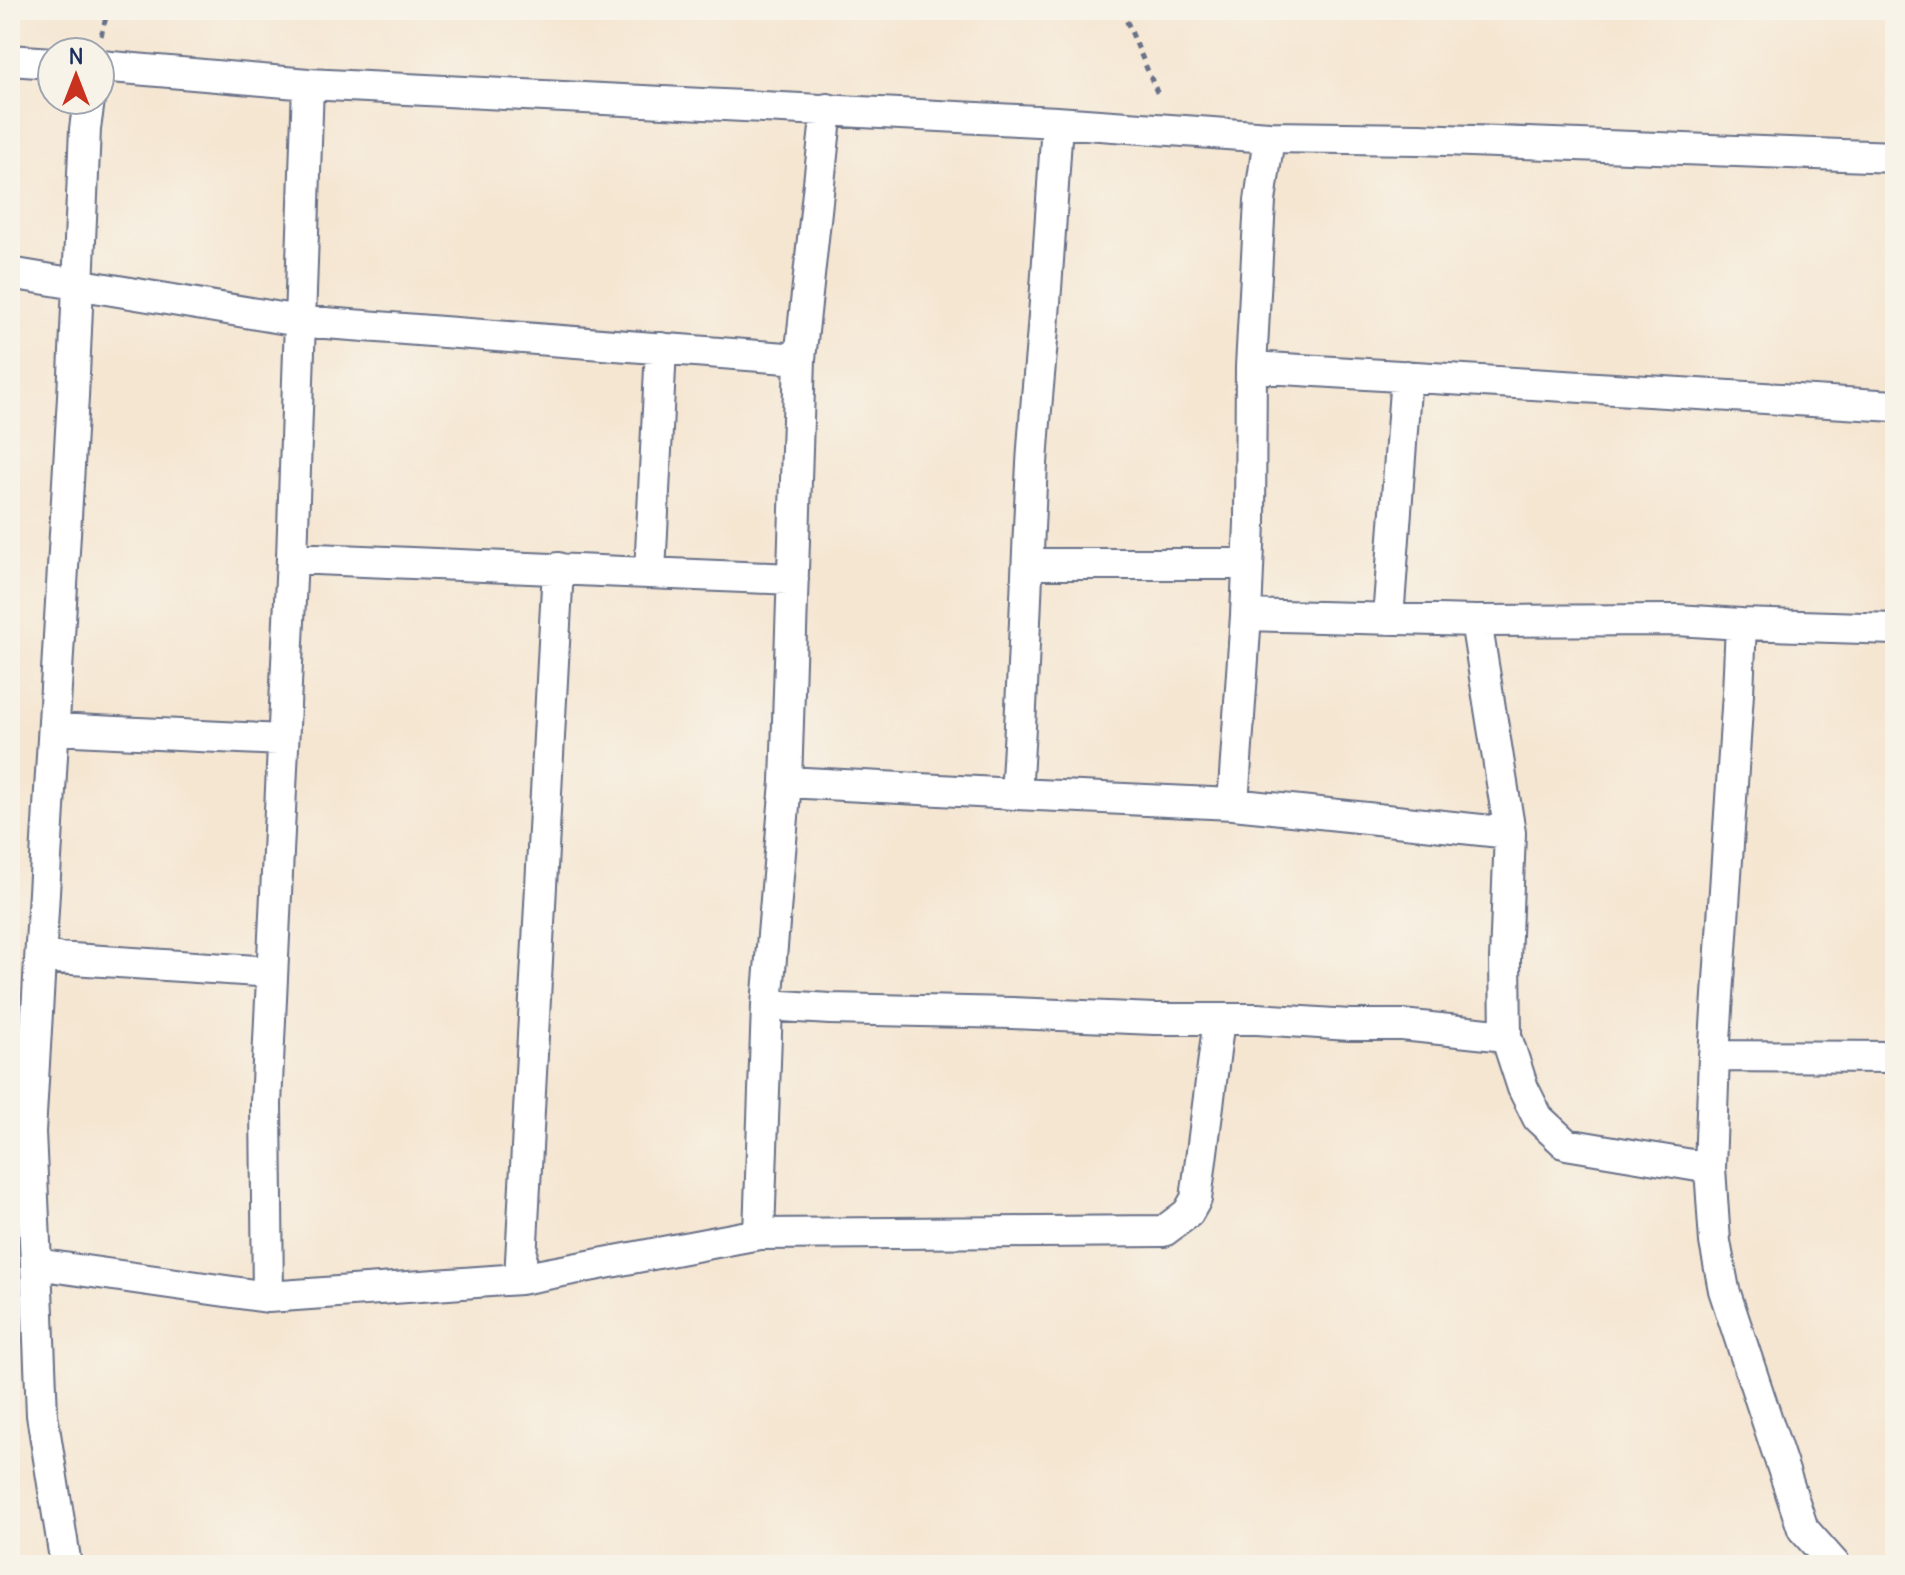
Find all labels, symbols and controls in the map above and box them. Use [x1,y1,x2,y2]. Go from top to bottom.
north arrow [36,36,116,116]
text: N [68,42,84,70]

